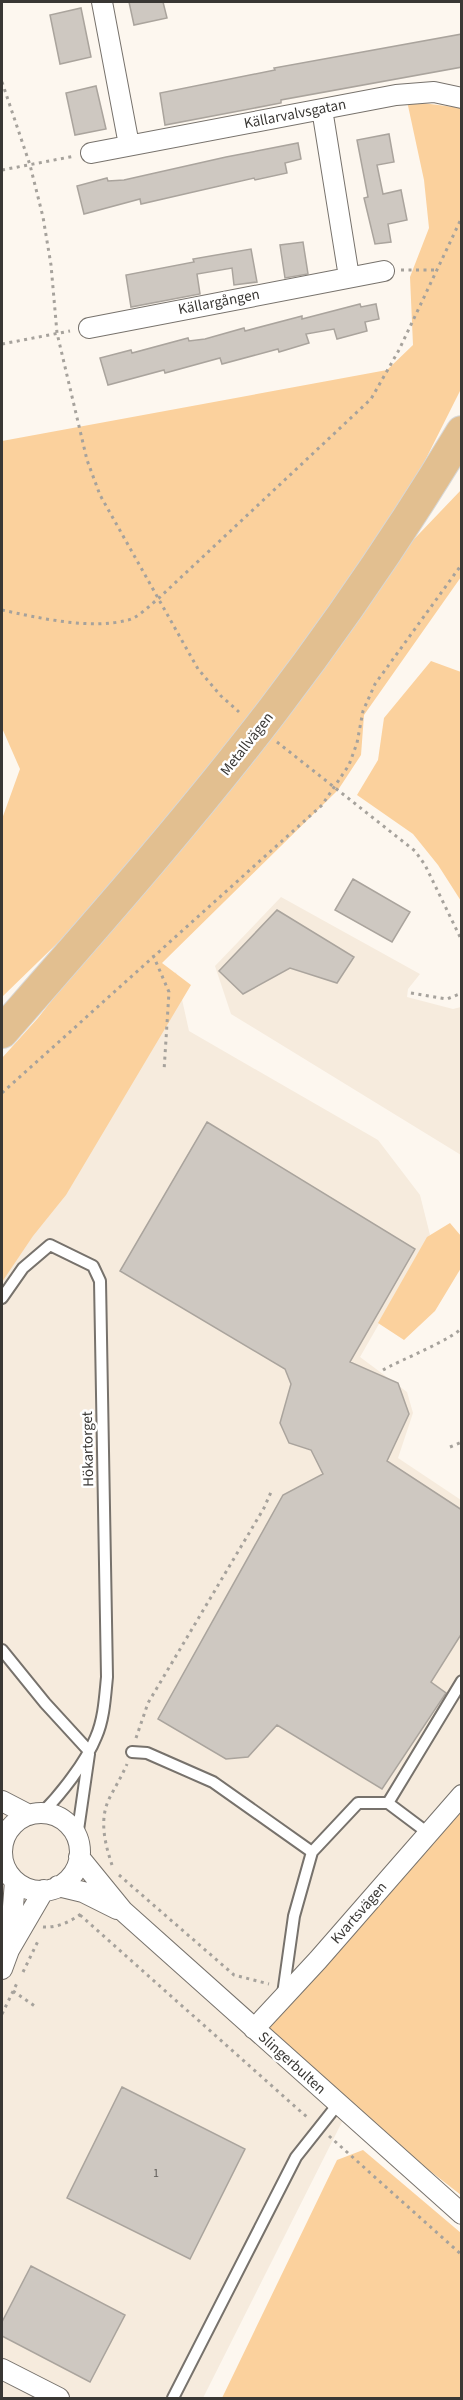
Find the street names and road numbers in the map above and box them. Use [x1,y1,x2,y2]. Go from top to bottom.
street label: Källarvalvsgatan [242,94,348,134]
street label: Källargången [176,284,262,320]
street label: Metallvägen [216,708,278,780]
street label: Hökartorget [77,1411,99,1487]
street label: Kvartsvägen [326,1877,392,1949]
street label: Slingerbulten [254,2027,330,2099]

